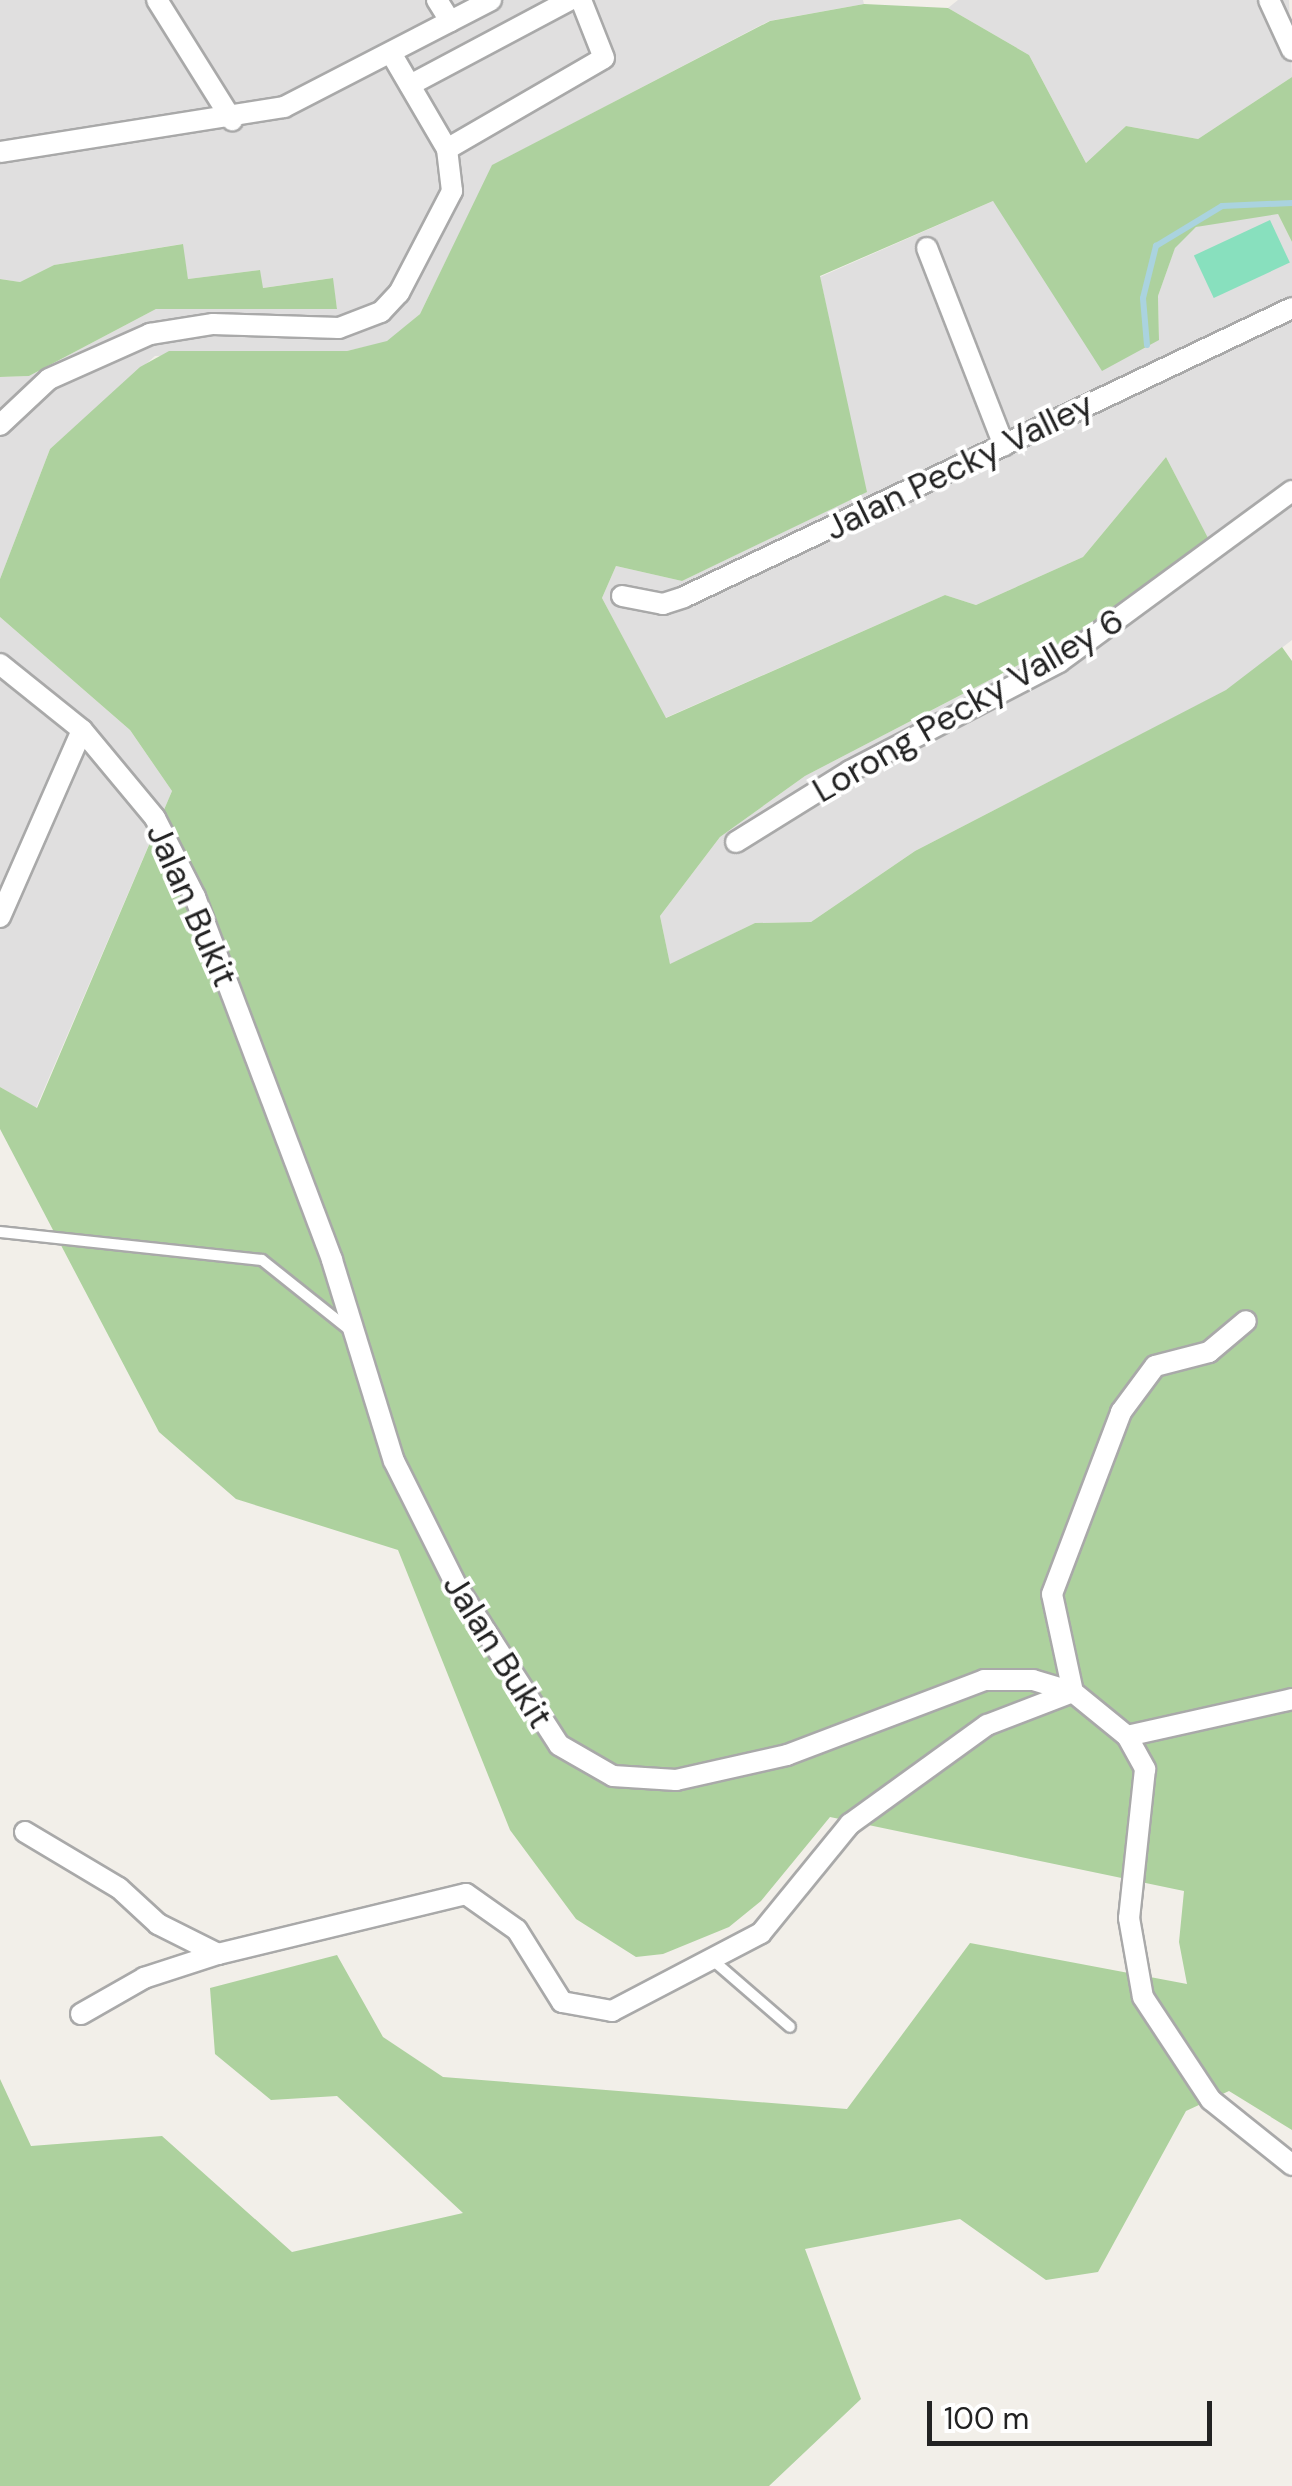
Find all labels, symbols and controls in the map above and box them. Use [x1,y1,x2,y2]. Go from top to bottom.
street label: Jalan Pecky Valley [818,383,1100,549]
street label: Lorong Pecky Valley 6 [805,599,1131,811]
street label: Jalan Bukit [137,817,247,993]
street label: Jalan Bukit [434,1566,562,1736]
scale bar [932,2381,1217,2443]
text: 100 m [944,2399,1029,2438]

